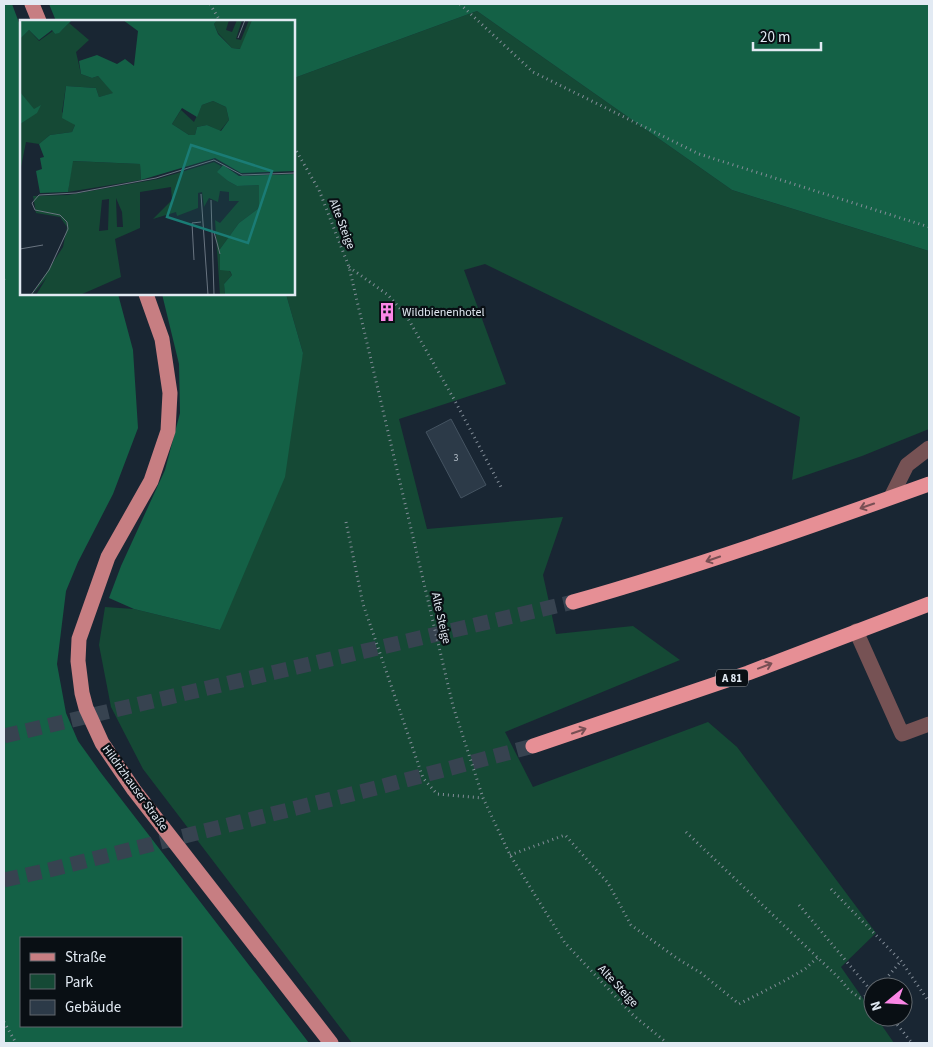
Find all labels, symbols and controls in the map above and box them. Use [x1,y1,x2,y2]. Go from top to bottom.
inset map [20,20,295,295]
scale bar [753,20,820,52]
text: 20 m [760,27,790,48]
street label: Alte Steige [325,196,359,252]
building icon: Wildbienenhotel [376,301,398,323]
place label: Wildbienenhotel [402,304,484,321]
house number: 3 [454,451,459,465]
one-way arrow [860,502,875,511]
one-way arrow [706,555,722,564]
street label: Alte Steige [427,590,455,646]
one-way arrow [757,661,773,670]
road number: A 81 [716,670,748,686]
one-way arrow [571,726,586,735]
street label: Hildrizhauser Straße [98,742,172,834]
legend [20,937,182,1027]
text: Straße [65,947,106,968]
street label: Alte Steige [594,961,642,1011]
text: Park [65,972,94,993]
north arrow [863,977,913,1027]
text: Gebäude [65,997,121,1018]
text: N [866,998,888,1013]

